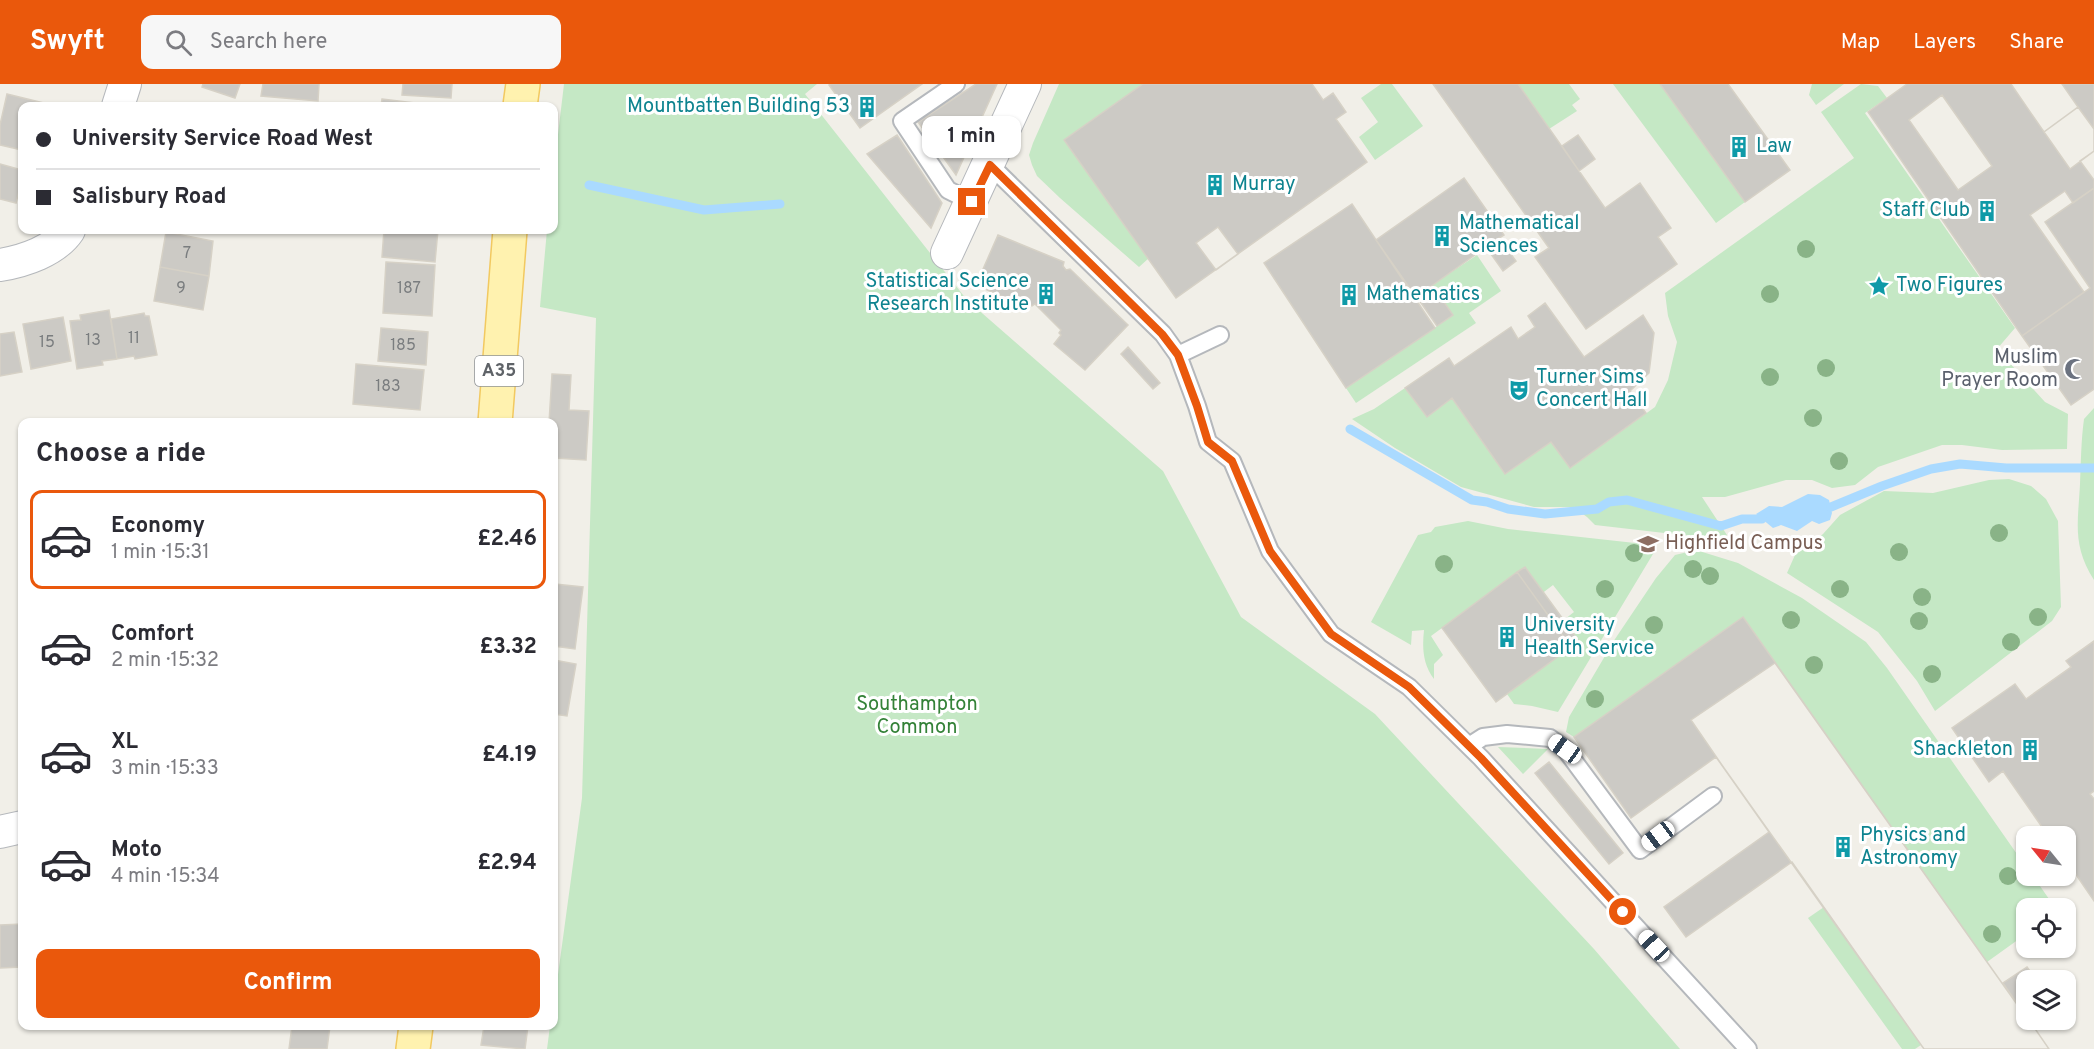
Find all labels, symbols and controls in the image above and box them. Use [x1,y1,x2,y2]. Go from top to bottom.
search box [141,15,561,69]
text: Swyft [30,24,105,60]
icon: search [162,26,195,59]
text: Search here [210,29,327,56]
text: Map [1841,29,1880,56]
text: Layers [1913,29,1976,56]
text: Share [2009,29,2064,56]
place label: Mountbatten Building 53 [627,94,850,120]
building icon: Mountbatten Building 53 [855,95,879,119]
callout: 1 min [922,115,1022,157]
text: 1 min [947,124,996,150]
text: University Service Road West [72,126,373,153]
place label: Law [1756,134,1792,160]
building icon: Law [1727,135,1751,159]
place label: Murray [1232,172,1296,198]
building icon: Murray [1203,173,1227,197]
text: Salisbury Road [72,184,226,211]
route end [958,188,985,215]
place label: Staff Club [1881,198,1970,224]
building icon: Staff Club [1975,199,1999,223]
place label: Mathematical Sciences [1459,211,1579,260]
building icon: Mathematical Sciences [1430,224,1454,248]
house number: 7 [183,244,191,264]
place label: Statistical Science Research Institute [866,269,1029,318]
place label: Two Figures [1896,273,2003,299]
place icon: Two Figures [1867,274,1891,298]
house number: 9 [176,279,186,299]
house number: 187 [397,279,421,299]
building icon: Statistical Science Research Institute [1034,282,1058,306]
place label: Mathematics [1366,282,1480,308]
building icon: Mathematics [1337,283,1361,307]
house number: 11 [128,329,140,349]
house number: 13 [85,331,101,351]
house number: 15 [39,333,55,353]
house number: 185 [390,336,416,356]
place label: Muslim Prayer Room [1941,345,2058,394]
road number: A35 [475,356,523,386]
mosque icon: Muslim Prayer Room [2063,357,2087,381]
place label: Turner Sims Concert Hall [1536,365,1648,414]
house number: 183 [375,377,401,397]
theatre icon: Turner Sims Concert Hall [1507,378,1531,402]
text: Choose a ride [36,437,206,471]
icon: car [39,513,93,567]
text: Economy [111,513,205,540]
text: £2.46 [477,526,537,553]
place label: Highfield Campus [1665,531,1823,557]
school or university icon: Highfield Campus [1636,532,1660,556]
text: 1 min · 15:31 [111,540,210,566]
place label: University Health Service [1524,613,1654,662]
icon: car [39,621,93,675]
text: Comfort [111,621,194,648]
building icon: University Health Service [1495,625,1519,649]
text: £3.32 [479,634,537,661]
text: 2 min · 15:32 [111,648,219,674]
park label: Southampton Common [856,692,978,741]
icon: car [39,729,93,783]
text: XL [111,729,138,756]
car [1545,731,1585,767]
place label: Shackleton [1913,737,2013,763]
building icon: Shackleton [2018,738,2042,762]
text: £4.19 [482,742,537,769]
text: 3 min · 15:33 [111,756,219,782]
car [1638,818,1678,854]
place label: Physics and Astronomy [1860,823,1966,872]
north arrow [2016,826,2076,886]
map controls [2016,826,2076,1030]
building icon: Physics and Astronomy [1831,835,1855,859]
icon: car [39,837,93,891]
text: Moto [111,837,162,864]
text: £2.94 [477,850,537,877]
text: 4 min · 15:34 [111,864,220,890]
route start [1609,898,1636,925]
button: locate [2016,898,2076,958]
car [1635,927,1673,965]
button: Confirm [36,949,540,1018]
button: layers [2016,970,2076,1030]

